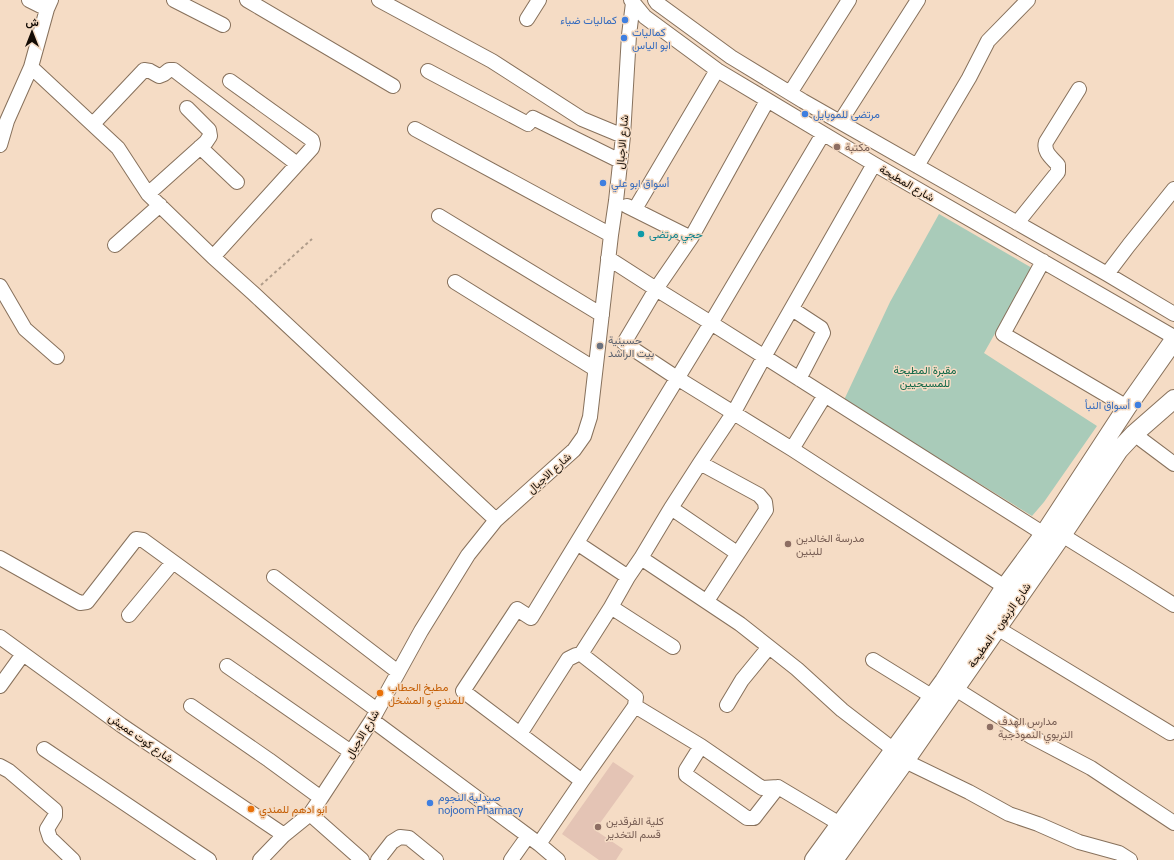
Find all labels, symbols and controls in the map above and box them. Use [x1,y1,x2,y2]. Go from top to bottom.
north arrow [12,12,52,52]
place label: كماليات ضياء [560,13,617,27]
text: ش [25,15,39,29]
marker: كماليات ضياء [620,15,630,25]
place label: كماليات ابو الياس [632,25,671,52]
marker: كماليات ابو الياس [619,33,629,43]
place label: مرتضى للموبايل [813,107,880,121]
marker: مرتضى للموبايل [800,109,810,119]
street label: شارع الاجبال [613,114,632,170]
place label: مكتبة [845,140,870,154]
marker: مكتبة [832,142,842,152]
street label: شارع المطيحة [876,162,937,205]
place label: أسواق ابو علي [611,176,670,193]
marker: أسواق ابو علي [598,178,608,188]
place label: حجي مرتضى [649,227,703,244]
marker: حجي مرتضى [636,229,646,239]
place label: حسينية بيت الراشد [608,333,654,360]
marker: حسينية بيت الراشد [595,341,605,351]
park label: مقبرة المطيحة للمسيحيين [894,363,957,390]
place label: أسواق النبأ [1085,398,1130,412]
marker: أسواق النبأ [1133,400,1143,410]
street label: شارع الاجبال [524,449,575,497]
place label: مدرسة الخالدين للبنين [796,531,864,558]
marker: مدرسة الخالدين للبنين [783,539,793,549]
street label: شارع الزيتون - المطيحة [964,580,1035,671]
place label: مطبخ الحطاب للمندي و المشخل [388,680,464,710]
marker: مطبخ الحطاب للمندي و المشخل [375,688,385,698]
street label: شارع الاجبال [342,707,383,761]
street label: شارع كوت عميش [105,710,176,767]
place label: مدارس الهدف التربوي النموذجية [998,714,1073,744]
marker: مدارس الهدف التربوي النموذجية [985,722,995,732]
place label: صيدلية النجوم nojoom Pharmacy [438,790,524,817]
marker: صيدلية النجوم nojoom Pharmacy [425,798,435,808]
place label: ابو ادهم للمندي [259,802,327,819]
marker: ابو ادهم للمندي [246,804,256,814]
place label: كلية الفرقدين قسم التخدير [605,814,664,842]
marker: كلية الفرقدين قسم التخدير [593,822,603,832]

